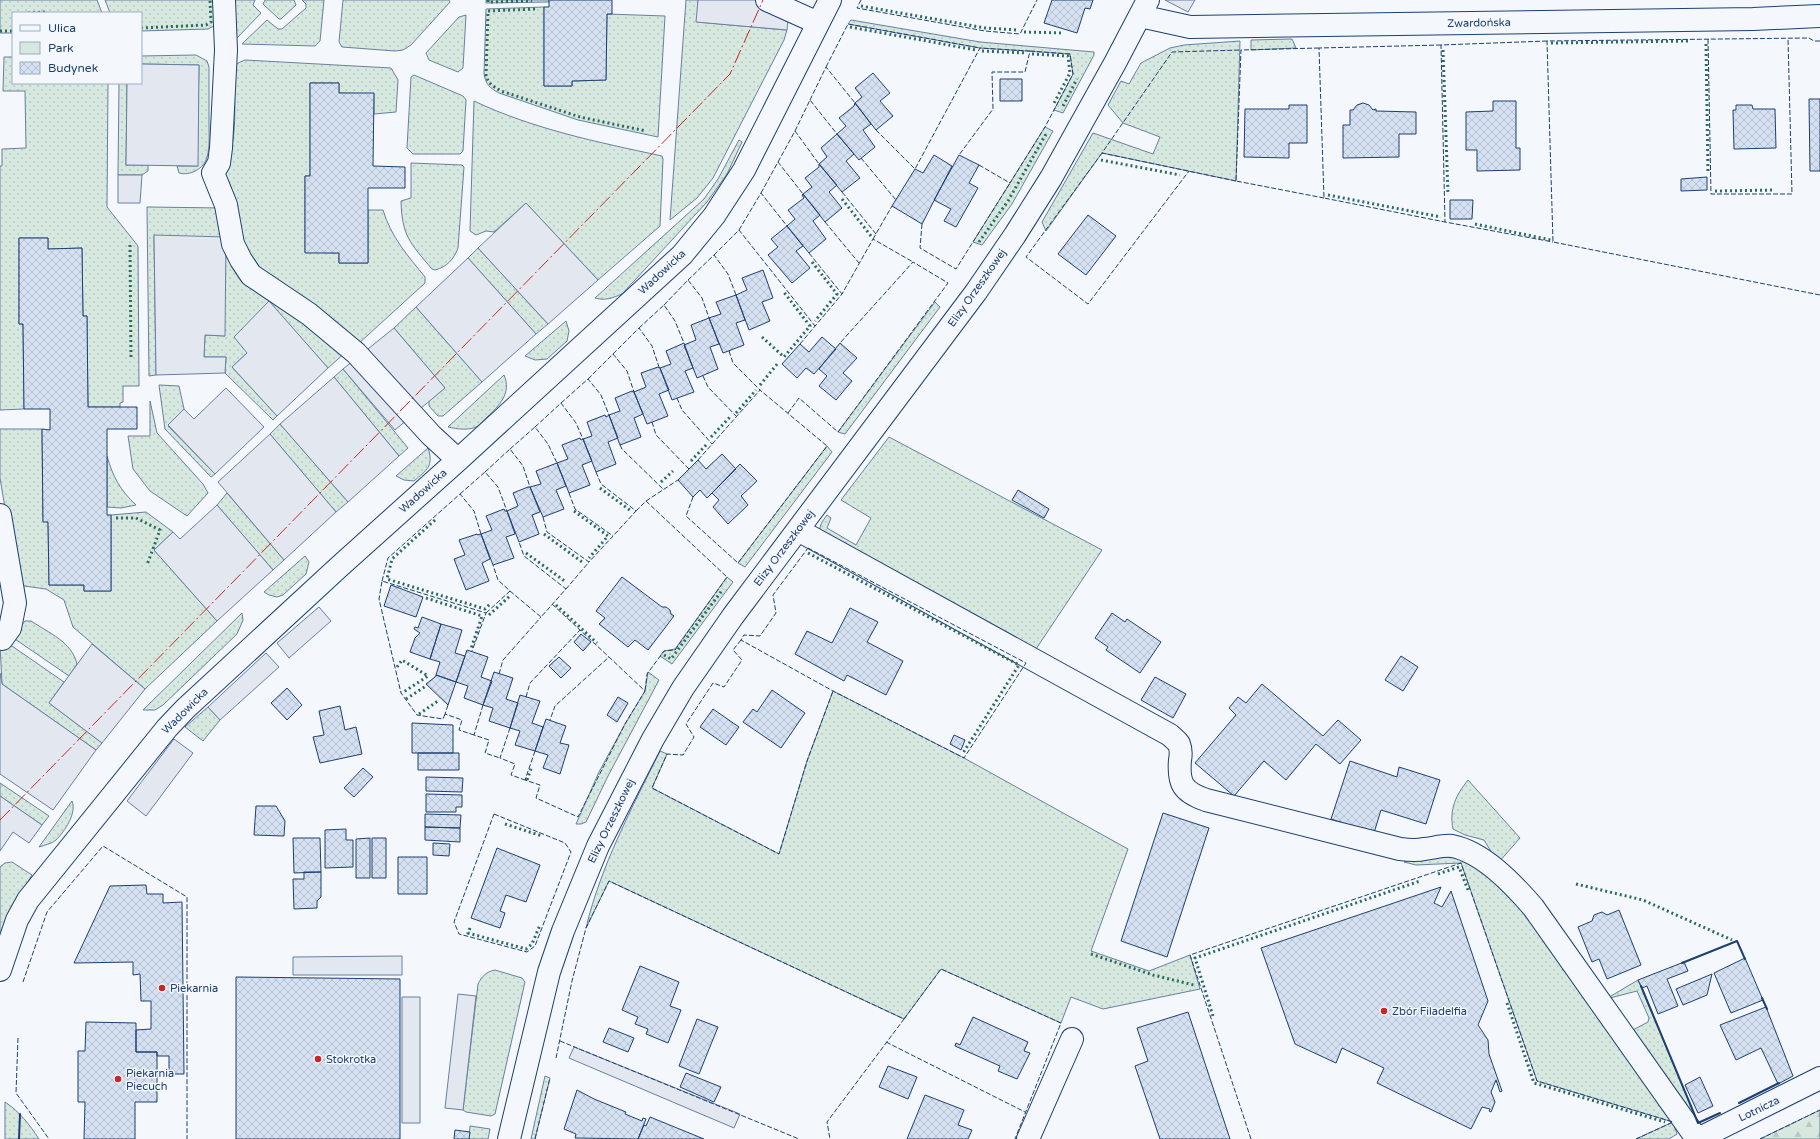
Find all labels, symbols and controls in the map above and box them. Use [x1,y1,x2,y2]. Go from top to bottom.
legend [12,12,142,84]
street label: Zwardońska [1447,16,1511,30]
text: Ulica [48,21,76,35]
text: Park [48,41,74,55]
text: Budynek [48,61,99,75]
street label: Elizy Orzeszkowej [945,246,1009,330]
street label: Wadowicka [636,247,688,297]
street label: Wadowicka [396,466,450,516]
street label: Elizy Orzeszkowej [751,507,817,589]
street label: Wadowicka [159,685,211,737]
street label: Elizy Orzeszkowej [585,776,637,865]
place label: Piekarnia [170,982,218,995]
marker: Piekarnia [157,983,167,993]
place label: Zbór Filadelfia [1392,1005,1467,1018]
marker: Zbór Filadelfia [1379,1006,1389,1016]
place label: Stokrotka [326,1053,376,1066]
marker: Stokrotka [313,1054,323,1064]
place label: Piekarnia Piecuch [126,1067,174,1093]
marker: Piekarnia Piecuch [113,1074,123,1084]
street label: Lotnicza [1736,1093,1782,1125]

